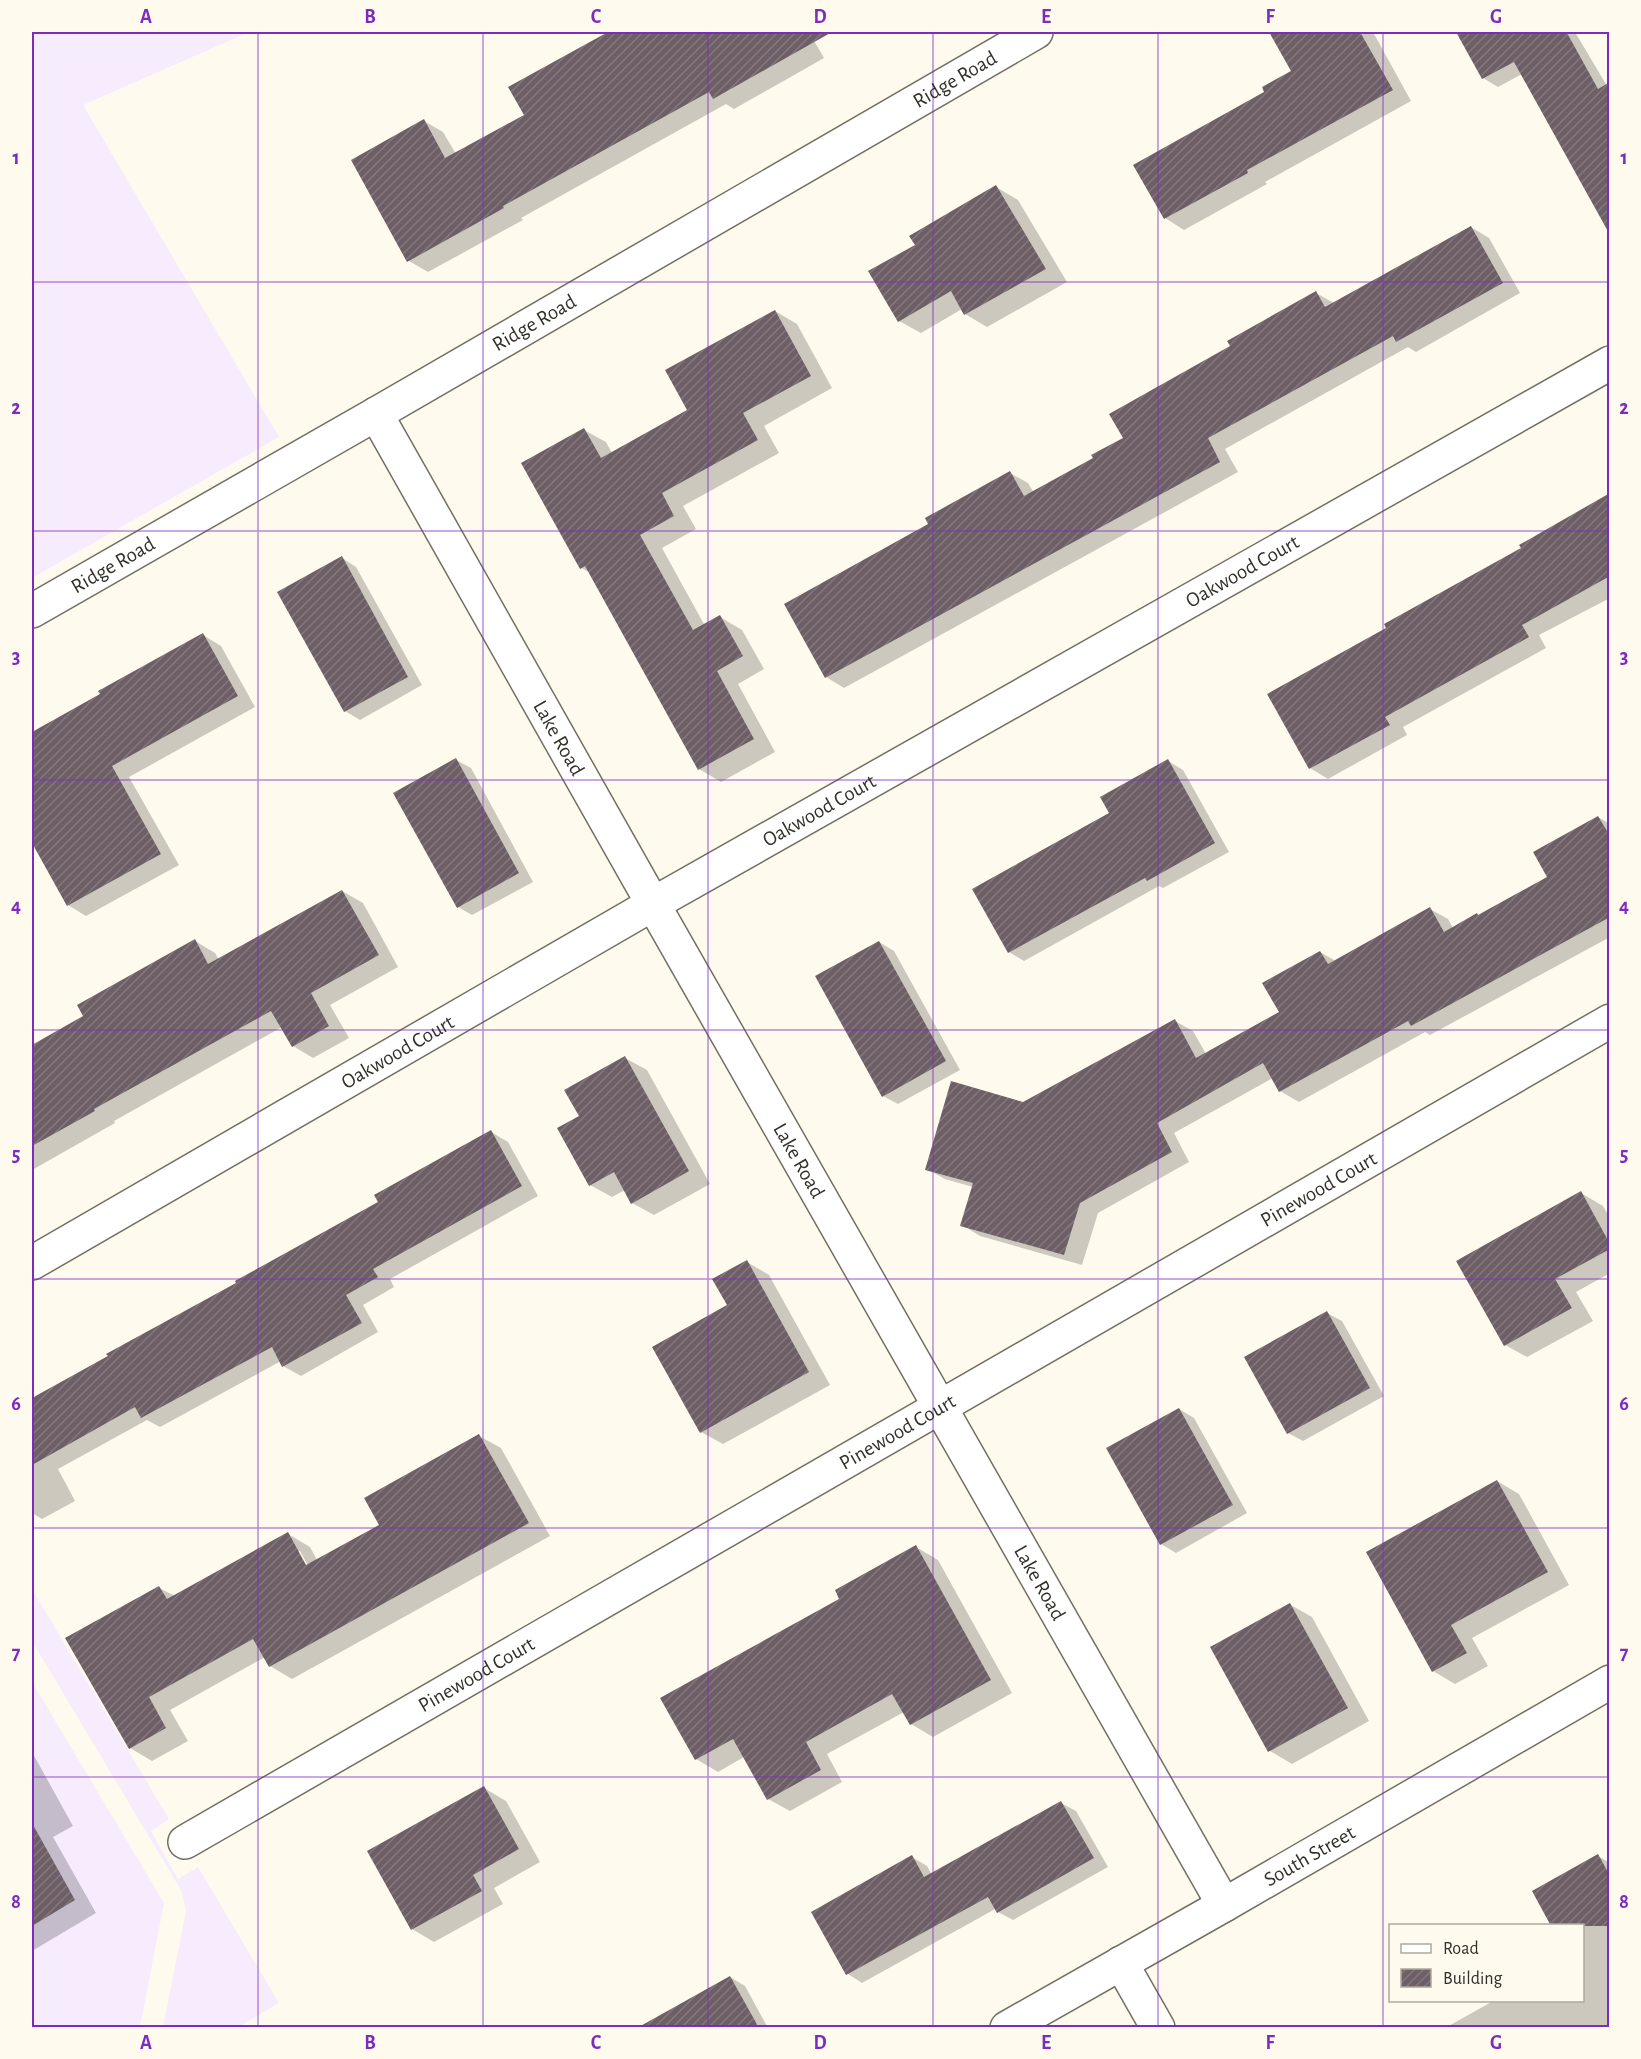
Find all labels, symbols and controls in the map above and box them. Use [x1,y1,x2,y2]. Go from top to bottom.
text: A [140,7,152,27]
text: B [364,7,376,27]
text: C [591,7,602,27]
text: D [813,7,827,27]
text: E [1041,7,1051,27]
text: F [1265,7,1275,27]
text: G [1490,7,1502,27]
street label: Ridge Road [909,47,1000,112]
text: 1 [12,148,20,168]
text: 1 [1620,148,1628,168]
street label: Ridge Road [489,291,580,355]
text: 2 [11,398,21,418]
text: 2 [1619,398,1629,418]
street label: Oakwood Court [1182,531,1303,612]
street label: Ridge Road [67,533,159,597]
text: 3 [12,647,20,667]
text: 3 [1620,647,1628,667]
street label: Lake Road [529,697,588,779]
street label: Oakwood Court [759,770,880,851]
text: 4 [11,896,21,916]
text: 4 [1619,896,1629,916]
street label: Oakwood Court [338,1011,458,1093]
street label: Lake Road [769,1119,828,1202]
text: 5 [12,1145,20,1165]
text: 5 [1620,1145,1628,1165]
street label: Pinewood Court [1257,1148,1381,1231]
street label: Pinewood Court [836,1390,959,1474]
text: 6 [11,1394,21,1414]
text: 6 [1619,1394,1629,1414]
street label: Lake Road [1010,1542,1069,1624]
street label: Pinewood Court [415,1633,538,1716]
text: 7 [12,1643,21,1663]
text: 7 [1620,1643,1629,1663]
street label: South Street [1261,1822,1359,1891]
text: 8 [11,1892,21,1912]
text: 8 [1619,1892,1629,1912]
legend [1389,1924,1584,2002]
text: Road [1443,1940,1479,1958]
text: Building [1443,1970,1503,1988]
text: A [140,2033,152,2053]
text: B [364,2033,376,2053]
text: C [591,2033,602,2053]
text: D [813,2033,827,2053]
text: E [1041,2033,1051,2053]
text: F [1265,2033,1275,2053]
text: G [1490,2033,1502,2053]

